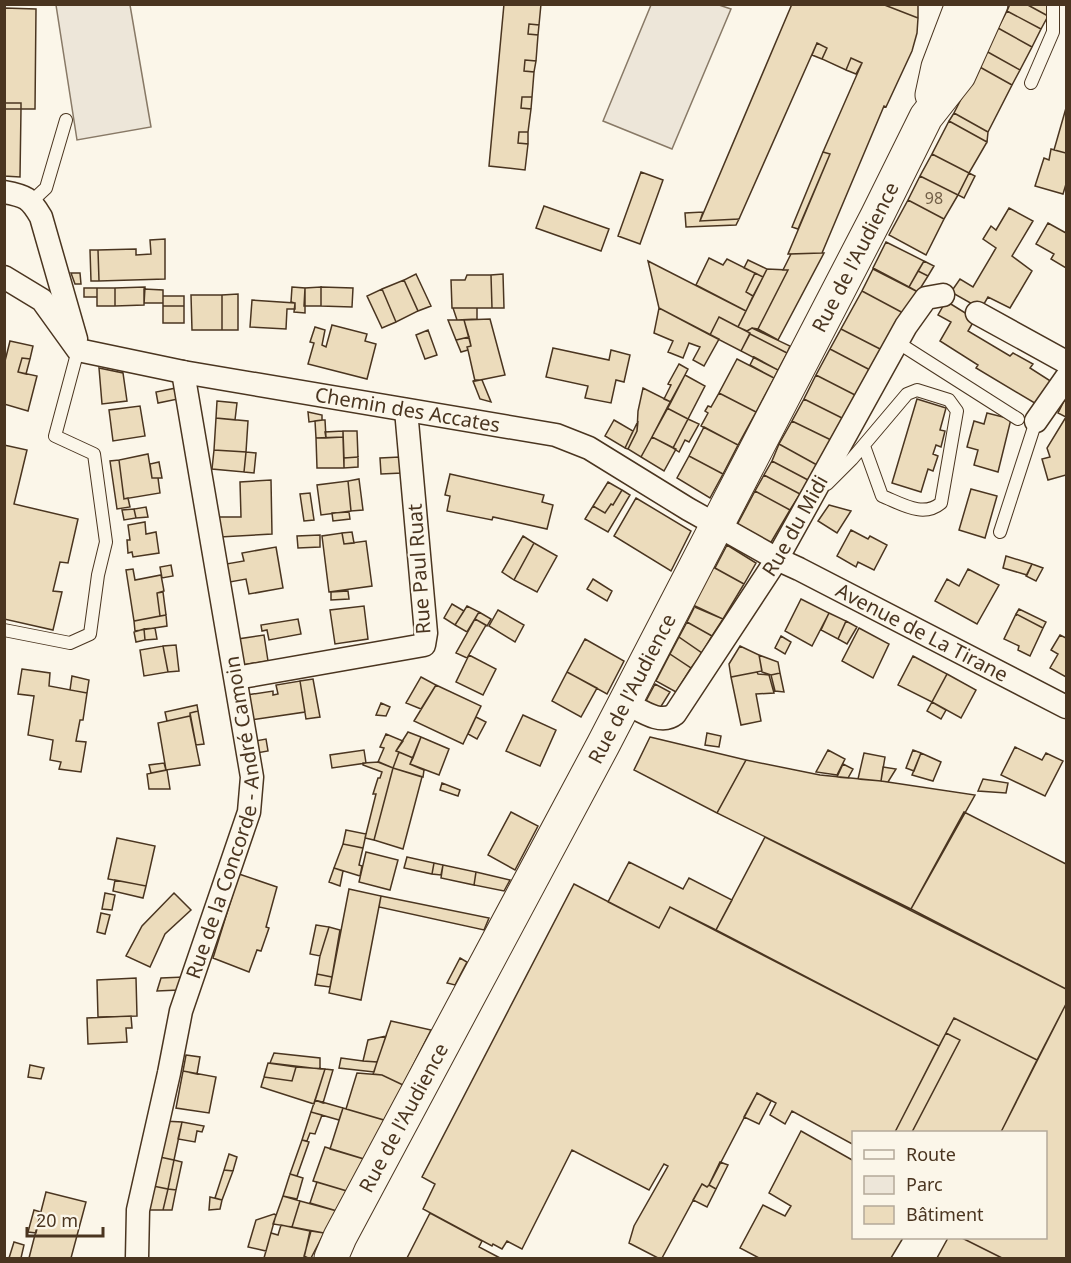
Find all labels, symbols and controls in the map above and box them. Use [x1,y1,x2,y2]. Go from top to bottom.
street label: Rue de l'Audience [805,177,905,337]
house number: 98 [925,187,943,209]
street label: Chemin des Accates [313,381,502,438]
street label: Rue du Midi [755,470,834,581]
street label: Rue Paul Ruat [400,503,437,635]
street label: Avenue de La Tirane [831,576,1013,688]
street label: Rue de l'Audience [581,609,682,768]
street label: Rue de la Concorde - André Camoin [179,654,265,982]
street label: Rue de l'Audience [352,1038,454,1197]
legend [852,1131,1047,1239]
text: Route [906,1142,956,1166]
text: Parc [906,1172,943,1196]
scale bar [27,1200,104,1238]
text: Bâtiment [906,1202,984,1226]
text: 20 m [36,1208,78,1232]

